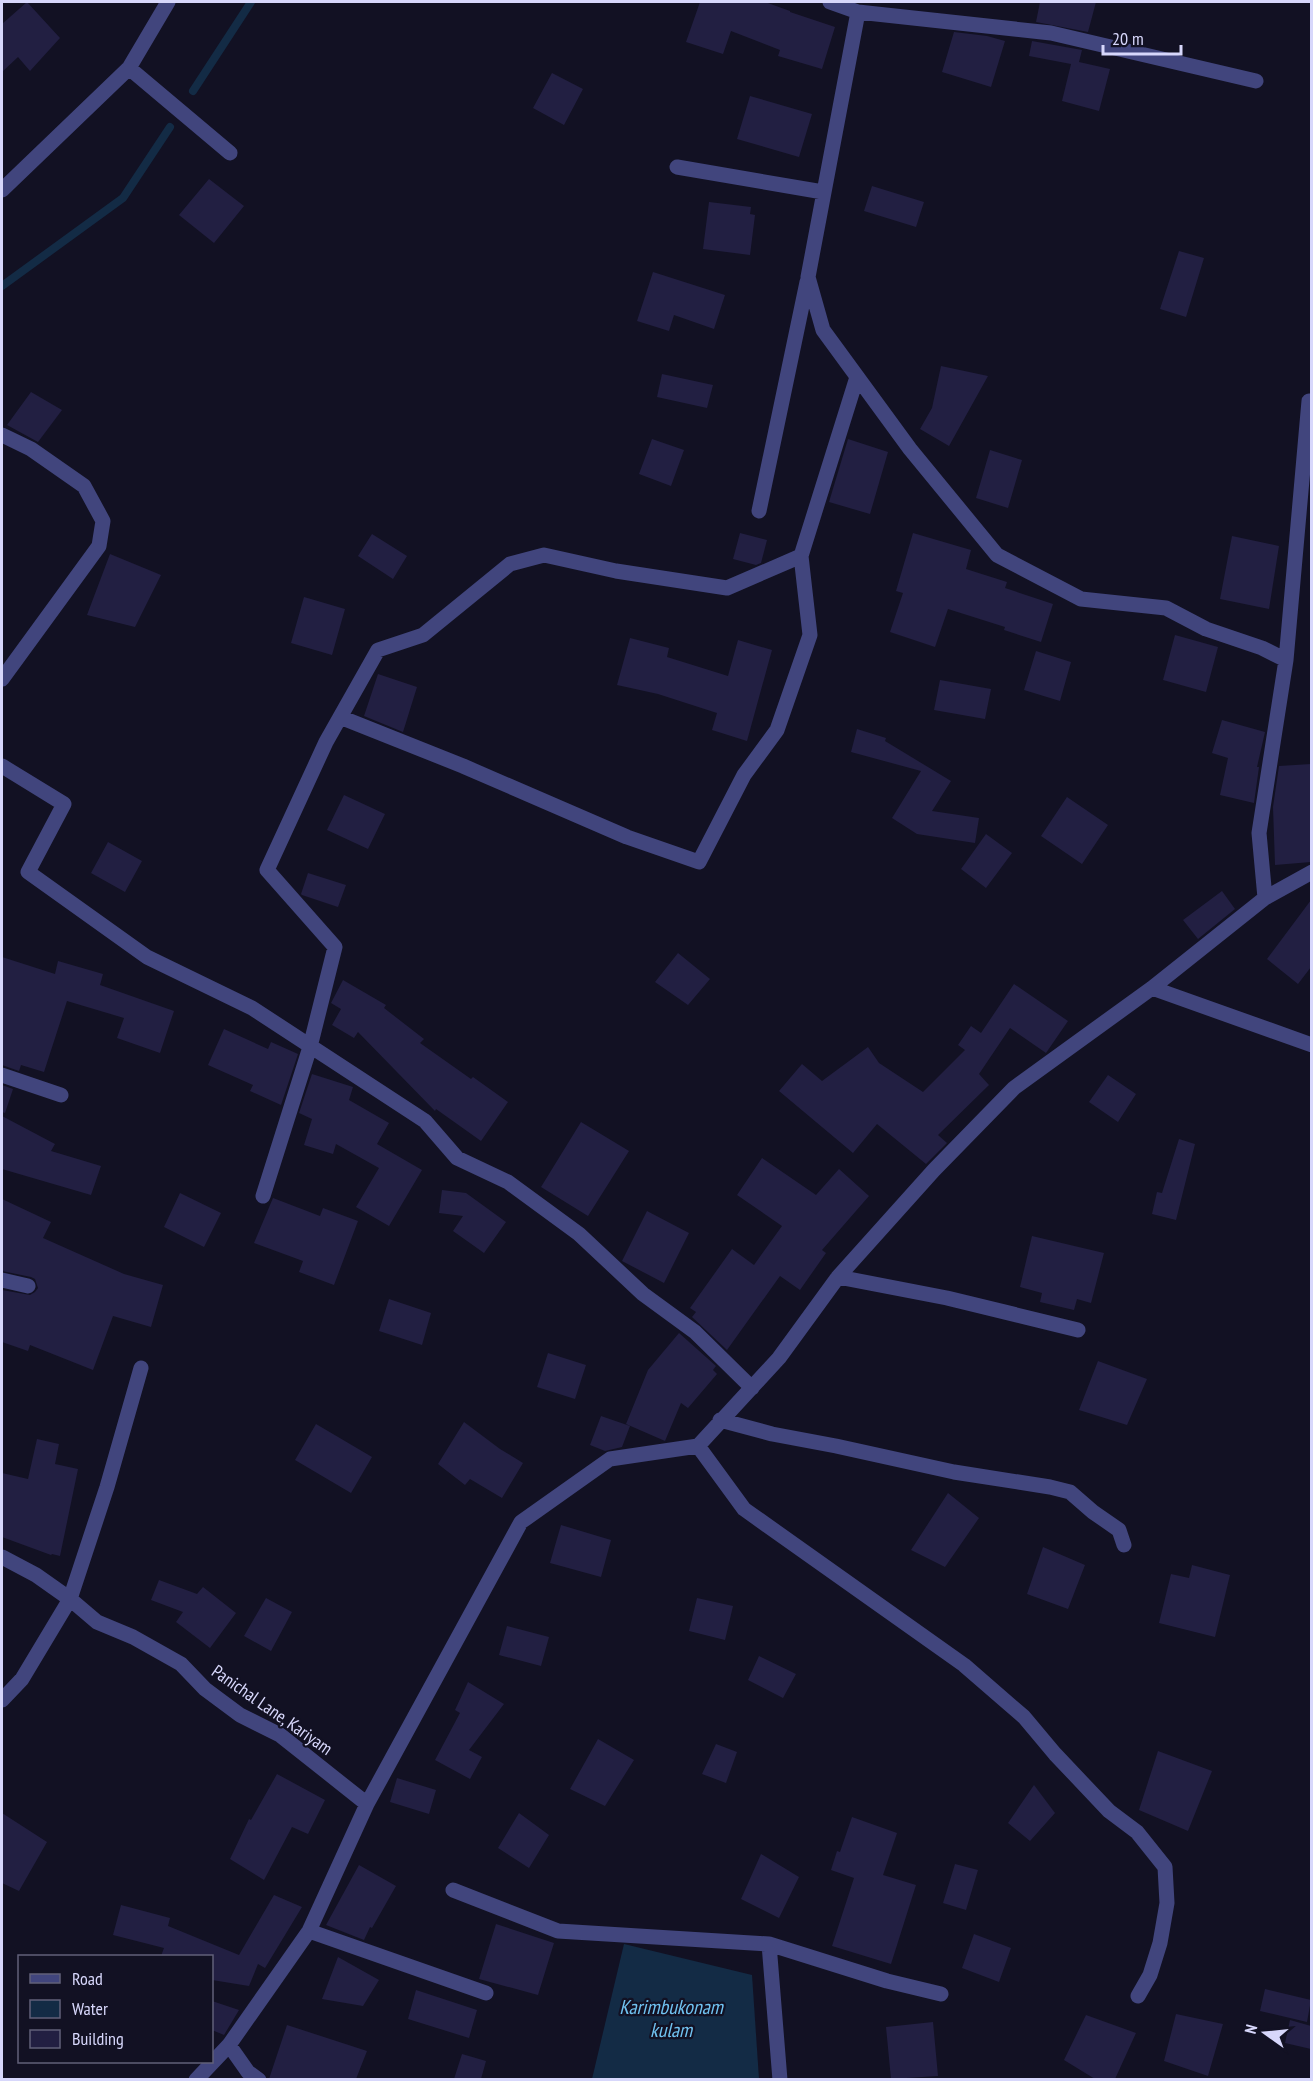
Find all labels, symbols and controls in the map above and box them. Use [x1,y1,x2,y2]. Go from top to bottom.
scale bar [1103,18,1181,56]
text: 20 m [1112,27,1144,50]
street label: Panichal Lane, Kariyam [207,1659,337,1760]
legend [18,1955,213,2063]
text: Road [72,1967,103,1990]
water label: Karimbukonam kulam [619,1994,724,2043]
text: Water [72,1997,108,2020]
north arrow [1235,2003,1295,2063]
text: N [1240,2022,1261,2036]
text: Building [72,2027,124,2050]

